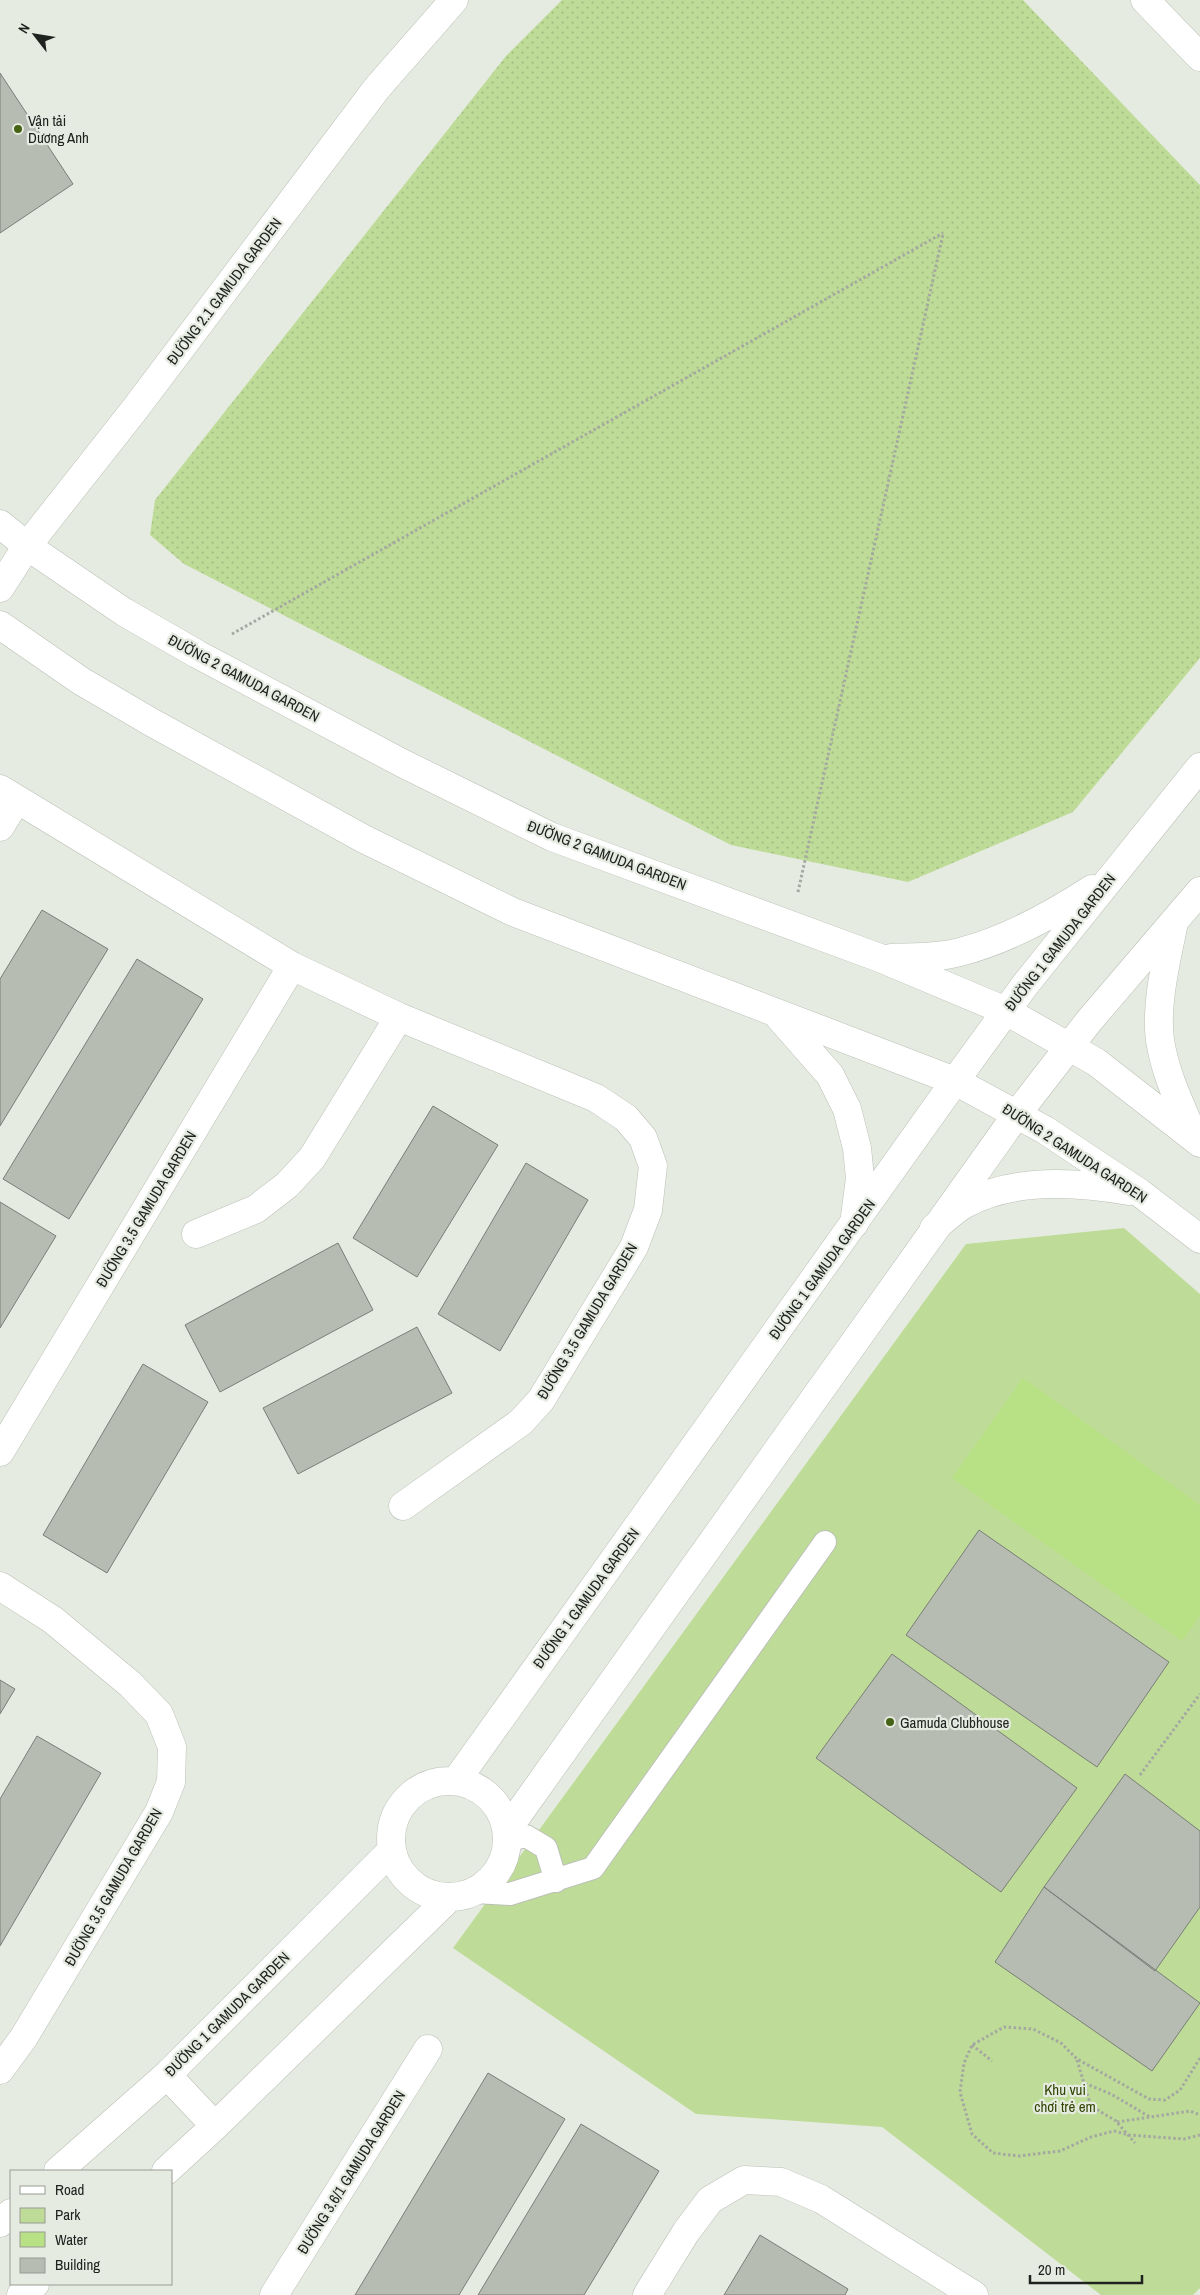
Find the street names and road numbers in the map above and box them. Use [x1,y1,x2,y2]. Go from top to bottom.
street label: ĐƯỜNG 2.1 GAMUDA GARDEN [162,213,286,369]
street label: ĐƯỜNG 2 GAMUDA GARDEN [165,629,323,727]
street label: ĐƯỜNG 2 GAMUDA GARDEN [524,815,690,895]
street label: ĐƯỜNG 1 GAMUDA GARDEN [1000,869,1120,1015]
street label: ĐƯỜNG 2 GAMUDA GARDEN [998,1098,1152,1208]
street label: ĐƯỜNG 3.5 GAMUDA GARDEN [91,1127,201,1291]
street label: ĐƯỜNG 1 GAMUDA GARDEN [764,1195,880,1343]
street label: ĐƯỜNG 3.5 GAMUDA GARDEN [532,1239,642,1403]
street label: ĐƯỜNG 1 GAMUDA GARDEN [528,1524,644,1672]
street label: ĐƯỜNG 3.5 GAMUDA GARDEN [59,1804,167,1970]
street label: ĐƯỜNG 1 GAMUDA GARDEN [160,1947,294,2081]
street label: ĐƯỜNG 3.6/1 GAMUDA GARDEN [292,2086,410,2258]

